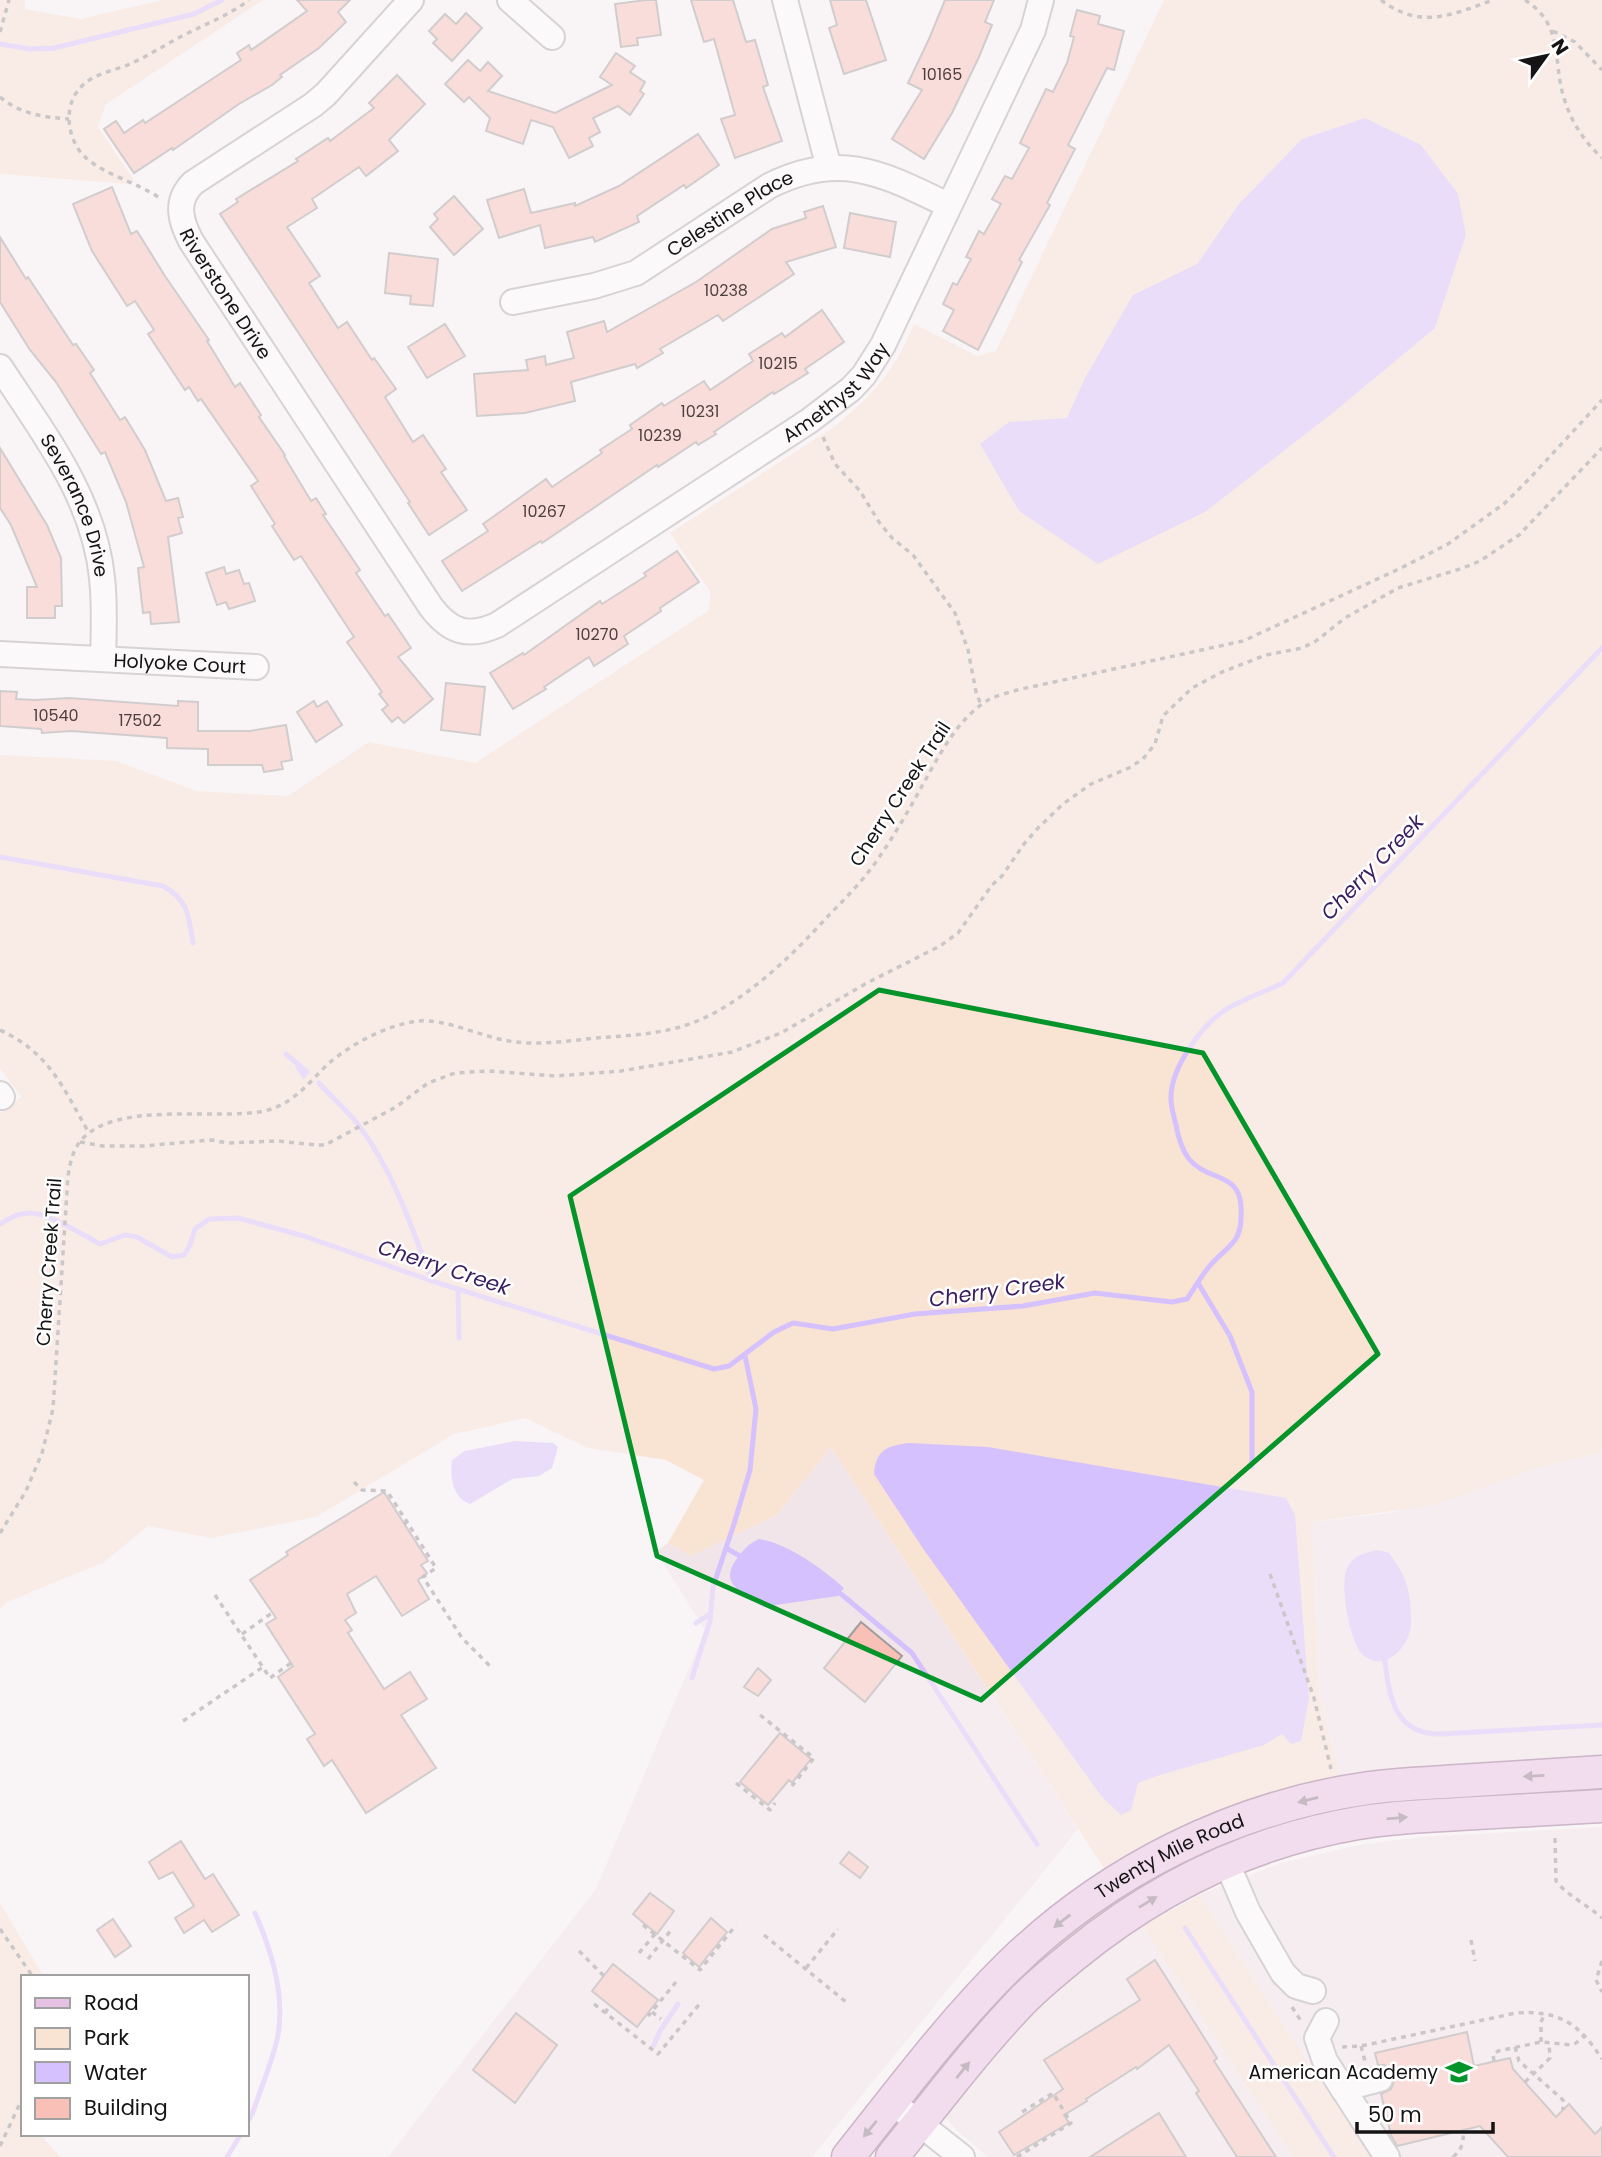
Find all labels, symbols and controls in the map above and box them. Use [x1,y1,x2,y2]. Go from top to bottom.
north arrow [1511,21,1581,91]
text: N [1545,34,1575,60]
house number: 10165 [922,63,962,86]
street label: Celestine Place [661,163,797,263]
street label: Riverstone Drive [173,224,278,364]
house number: 10238 [704,279,748,302]
street label: Amethyst Way [777,336,895,448]
house number: 10215 [758,352,798,375]
house number: 10231 [681,400,719,423]
house number: 10239 [638,424,682,447]
street label: Severance Drive [34,428,115,579]
house number: 10267 [522,500,566,523]
house number: 10270 [575,623,619,646]
street label: Holyoke Court [113,646,247,680]
house number: 10540 [33,704,79,727]
house number: 17502 [118,709,162,732]
street label: Cherry Creek Trail [843,716,957,872]
water label: Cherry Creek [1314,807,1431,926]
street label: Cherry Creek Trail [30,1177,68,1347]
water label: Cherry Creek [374,1232,515,1302]
water label: Cherry Creek [927,1266,1068,1314]
one-way arrow [1523,1771,1545,1782]
one-way arrow [1297,1795,1319,1806]
street label: Twenty Mile Road [1089,1807,1248,1905]
one-way arrow [1386,1813,1408,1824]
one-way arrow [1138,1895,1157,1908]
one-way arrow [1053,1913,1071,1927]
legend [21,1975,248,2136]
text: Road [84,1988,139,2017]
text: Park [84,2023,129,2052]
school or university icon: American Academy [1444,2057,1474,2087]
text: Water [84,2058,147,2087]
place label: American Academy [1248,2059,1438,2086]
one-way arrow [955,2062,970,2080]
scale bar [1357,2090,1494,2134]
text: Building [84,2093,168,2122]
text: 50 m [1368,2100,1422,2129]
one-way arrow [863,2121,878,2138]

